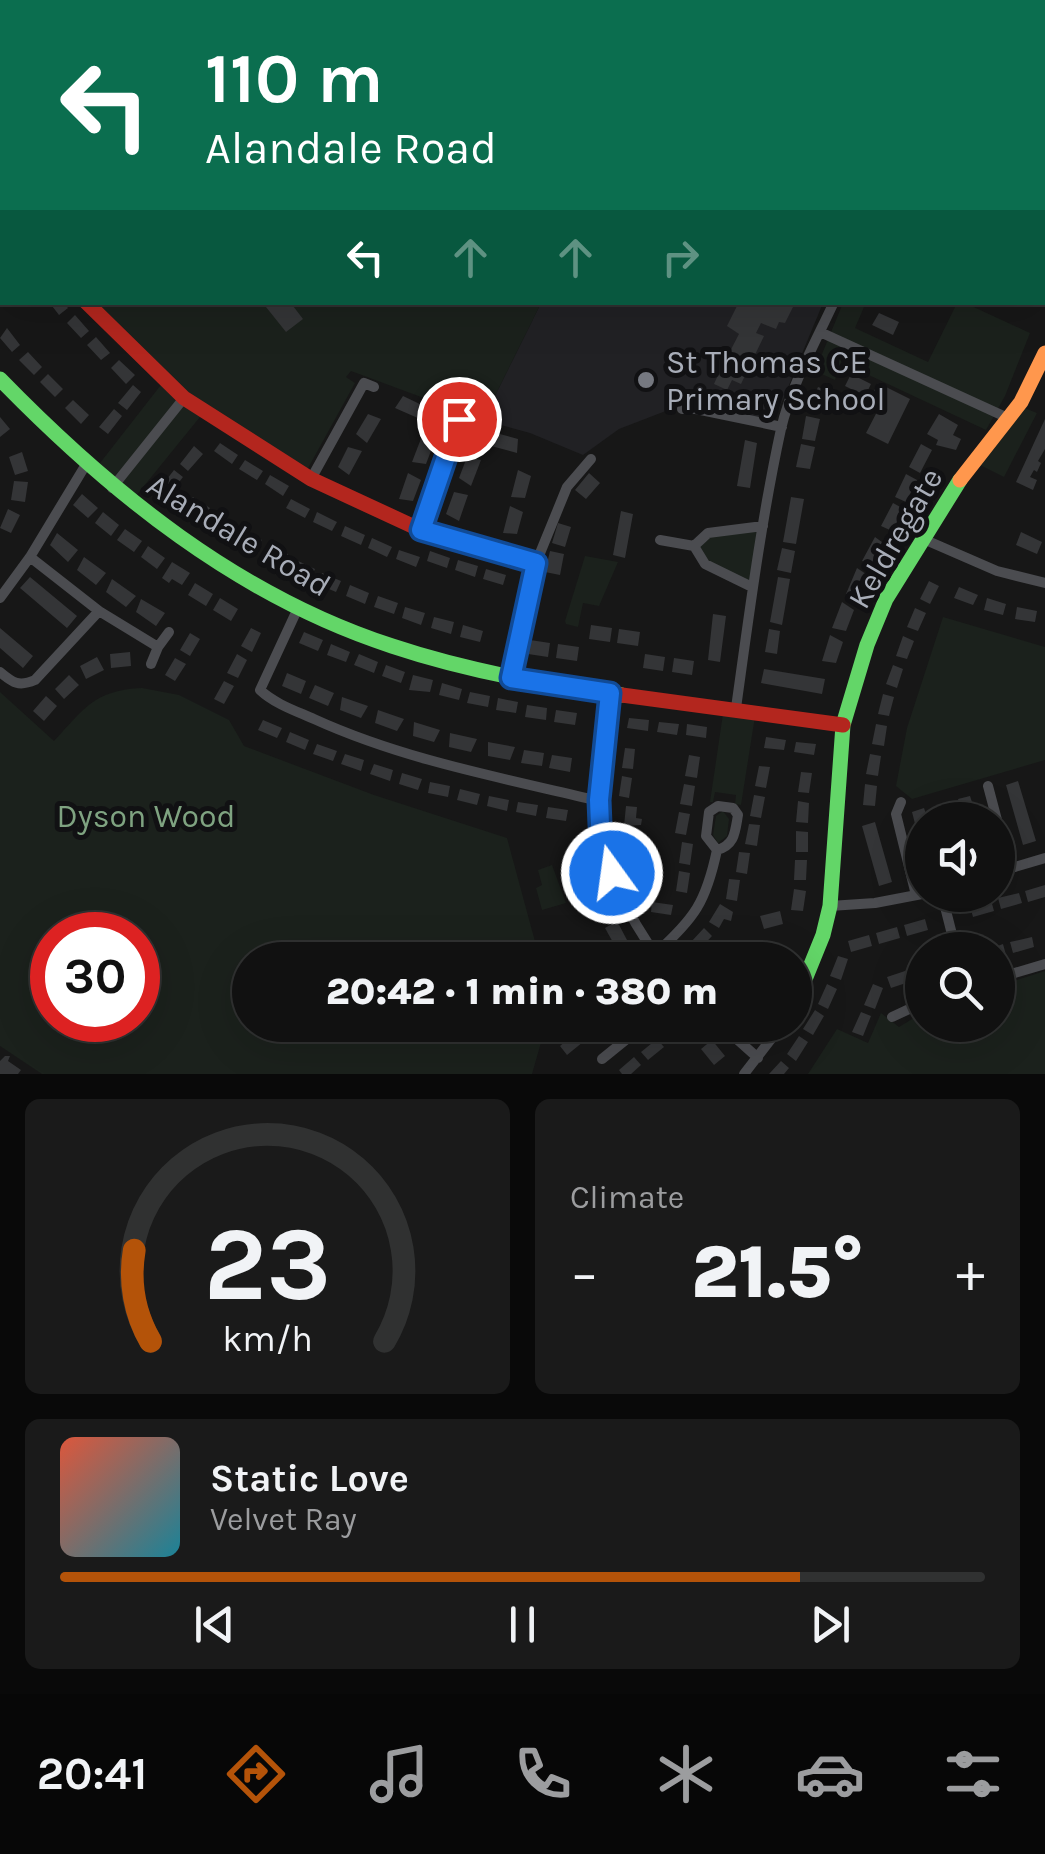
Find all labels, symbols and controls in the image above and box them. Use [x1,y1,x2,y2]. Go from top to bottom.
text: 110 m [205,38,383,120]
icon: left [40,40,170,170]
text: Alandale Road [205,122,497,174]
icon: left [338,230,393,285]
icon: ahead [443,230,498,285]
icon: ahead [548,230,603,285]
icon: right [653,230,708,285]
place label: St Thomas CE Primary School [666,344,886,418]
marker: St Thomas CE Primary School [635,369,657,391]
pin [417,377,502,462]
icon: arrive [432,392,487,447]
street label: Keldregate [840,461,950,615]
street label: Alandale Road [140,466,337,605]
park label: Dyson Wood [57,798,235,835]
map controls [905,802,1015,1042]
button: sound [905,802,1015,912]
position arrow [560,821,664,925]
speed limit sign: 30 [30,912,160,1042]
button: search [905,932,1015,1042]
text: 20:42 · 1 min · 380 m [326,969,718,1014]
text: Climate [570,1179,684,1216]
text: 23 [204,1204,331,1325]
text: 21.5° [691,1228,864,1316]
text: − [570,1241,599,1305]
text: + [956,1241,985,1305]
text: km/h [222,1318,313,1360]
text: Static Love [210,1456,409,1501]
text: Velvet Ray [210,1501,357,1538]
icon: previous [187,1597,242,1652]
icon: pause [495,1597,550,1652]
icon: next [803,1597,858,1652]
icon: directions [221,1739,291,1809]
icon: music [364,1739,434,1809]
icon: phone [508,1739,578,1809]
icon: climate [651,1739,721,1809]
icon: car [795,1739,865,1809]
icon: filters [938,1739,1008,1809]
text: 20:41 [37,1748,147,1800]

